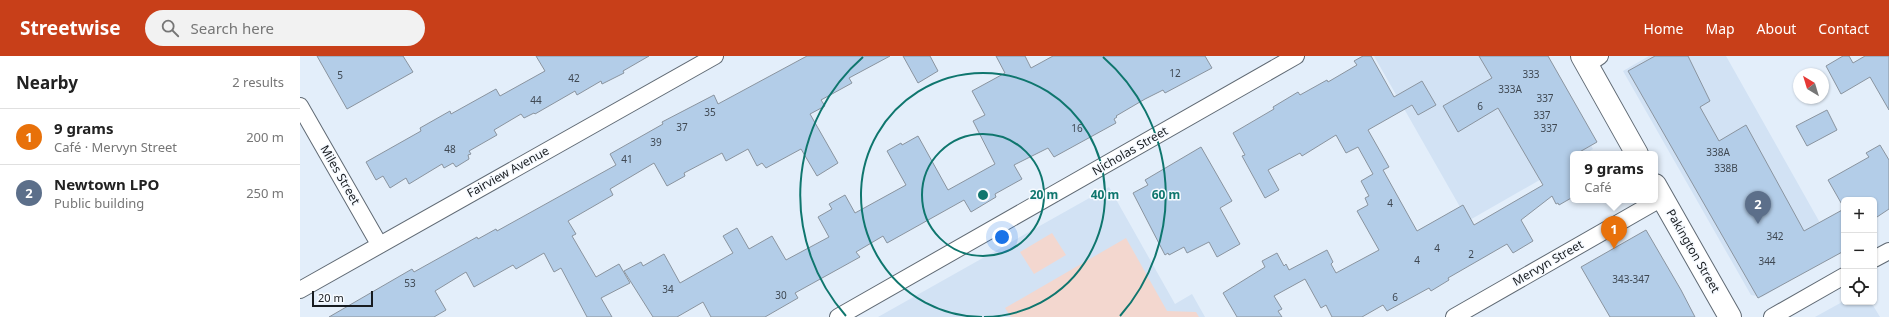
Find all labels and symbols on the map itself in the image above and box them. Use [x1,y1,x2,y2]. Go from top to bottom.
house number: 12 [1169,66,1181,80]
house number: 333 [1522,67,1540,81]
house number: 5 [337,68,343,82]
north arrow [1793,68,1829,104]
house number: 42 [568,71,580,85]
house number: 333A [1498,82,1522,96]
house number: 337 [1536,91,1554,105]
house number: 44 [530,93,542,107]
house number: 6 [1477,99,1483,113]
house number: 35 [704,105,716,119]
house number: 337 [1533,108,1551,122]
house number: 37 [676,120,688,134]
house number: 16 [1071,121,1083,135]
house number: 337 [1540,121,1558,135]
street label: Nicholas Street [1089,122,1171,179]
house number: 39 [650,135,662,149]
street label: Miles Street [317,142,365,208]
house number: 48 [444,142,456,156]
street label: Fairview Avenue [464,142,552,201]
house number: 338A [1706,145,1730,159]
house number: 41 [621,152,633,166]
house number: 338B [1714,161,1738,175]
text: 20 m [1030,186,1058,203]
text: 40 m [1091,186,1119,203]
text: 60 m [1152,186,1180,203]
centre of rings [976,188,990,202]
pin: 2 [1745,191,1771,224]
house number: 4 [1387,196,1393,210]
street label: Pakington Street [1663,206,1725,296]
pin: 1 [1601,216,1627,249]
your location [992,227,1012,247]
house number: 342 [1766,229,1784,243]
street label: Mervyn Street [1509,235,1587,290]
house number: 4 [1434,241,1440,255]
house number: 2 [1468,247,1474,261]
house number: 4 [1414,253,1420,267]
house number: 344 [1758,254,1776,268]
house number: 343-347 [1612,272,1650,286]
house number: 53 [404,276,416,290]
house number: 34 [662,282,674,296]
house number: 30 [775,288,787,302]
scale bar [312,289,373,308]
house number: 6 [1392,290,1398,304]

